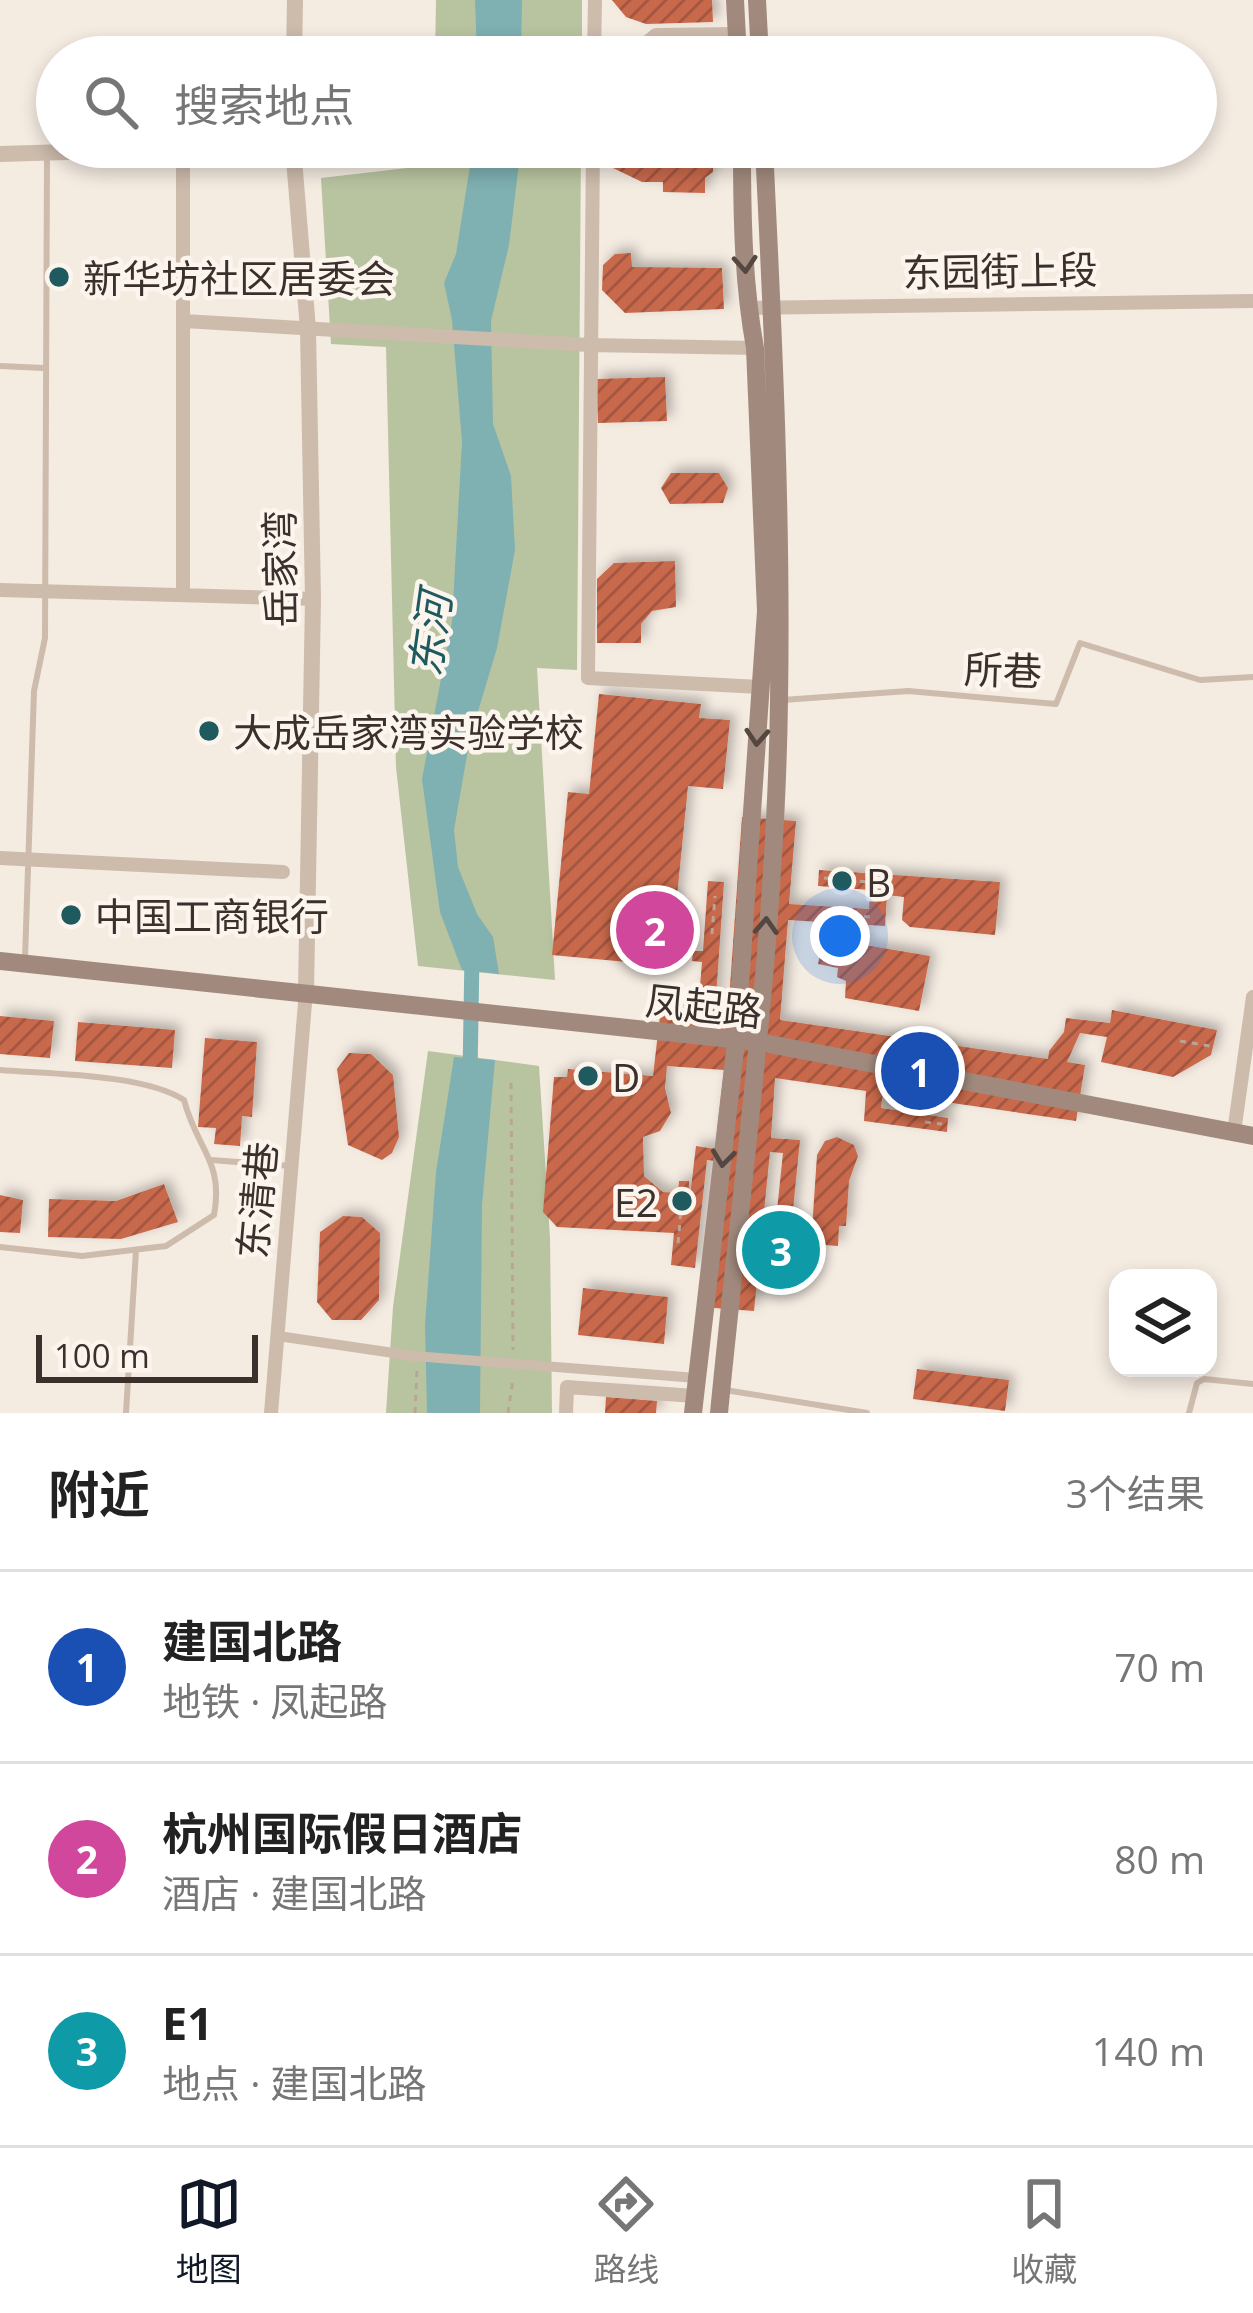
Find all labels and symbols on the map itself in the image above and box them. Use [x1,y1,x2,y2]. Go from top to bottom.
street label: 东园街上段 [902,242,1098,298]
place label: 新华坊社区居委会 [83,251,395,304]
one-way arrow [731,255,757,274]
marker: 新华坊社区居委会 [46,264,72,290]
street label: 岳家湾 [251,510,307,628]
water label: 东河 [395,582,464,680]
street label: 所巷 [963,641,1043,697]
place label: 大成岳家湾实验学校 [233,705,584,758]
marker: 大成岳家湾实验学校 [196,718,222,744]
one-way arrow [744,728,770,747]
place label: B [866,855,891,908]
marker: B [829,868,855,894]
pin: 2 [616,885,694,975]
place label: 中国工商银行 [95,889,329,942]
marker: 中国工商银行 [58,902,84,928]
your location [810,906,870,966]
one-way arrow [753,916,779,935]
street label: 凤起路 [643,973,765,1037]
pin: 1 [881,1026,959,1116]
place label: D [612,1050,640,1103]
marker: D [575,1063,601,1089]
street label: 东清巷 [225,1139,287,1261]
one-way arrow [710,1148,736,1168]
place label: E2 [614,1175,658,1228]
marker: E2 [669,1188,695,1214]
pin: 3 [742,1205,820,1295]
scale bar [36,1329,258,1382]

